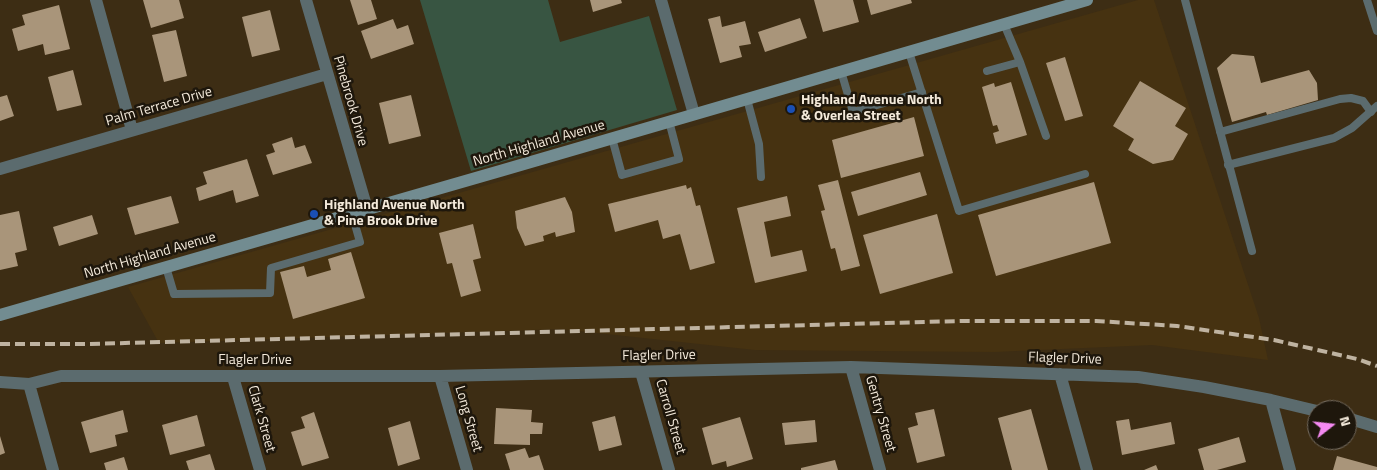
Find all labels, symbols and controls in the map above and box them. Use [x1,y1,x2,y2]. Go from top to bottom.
street label: Pinebrook Drive [329,54,371,148]
street label: Palm Terrace Drive [104,84,214,130]
place label: Highland Avenue North & Overlea Street [801,93,942,125]
marker: Highland Avenue North & Overlea Street [785,103,797,115]
street label: North Highland Avenue [471,117,607,171]
place label: Highland Avenue North & Pine Brook Drive [324,198,465,230]
marker: Highland Avenue North & Pine Brook Drive [308,208,320,220]
street label: North Highland Avenue [82,229,218,283]
street label: Flagler Drive [622,347,696,365]
street label: Flagler Drive [1028,349,1102,369]
street label: Flagler Drive [218,353,292,369]
street label: Gentry Street [861,374,899,454]
street label: Carroll Street [651,378,689,456]
street label: Clark Street [243,384,279,454]
street label: Long Street [451,384,485,454]
north arrow [1307,400,1357,450]
text: N [1335,413,1357,429]

